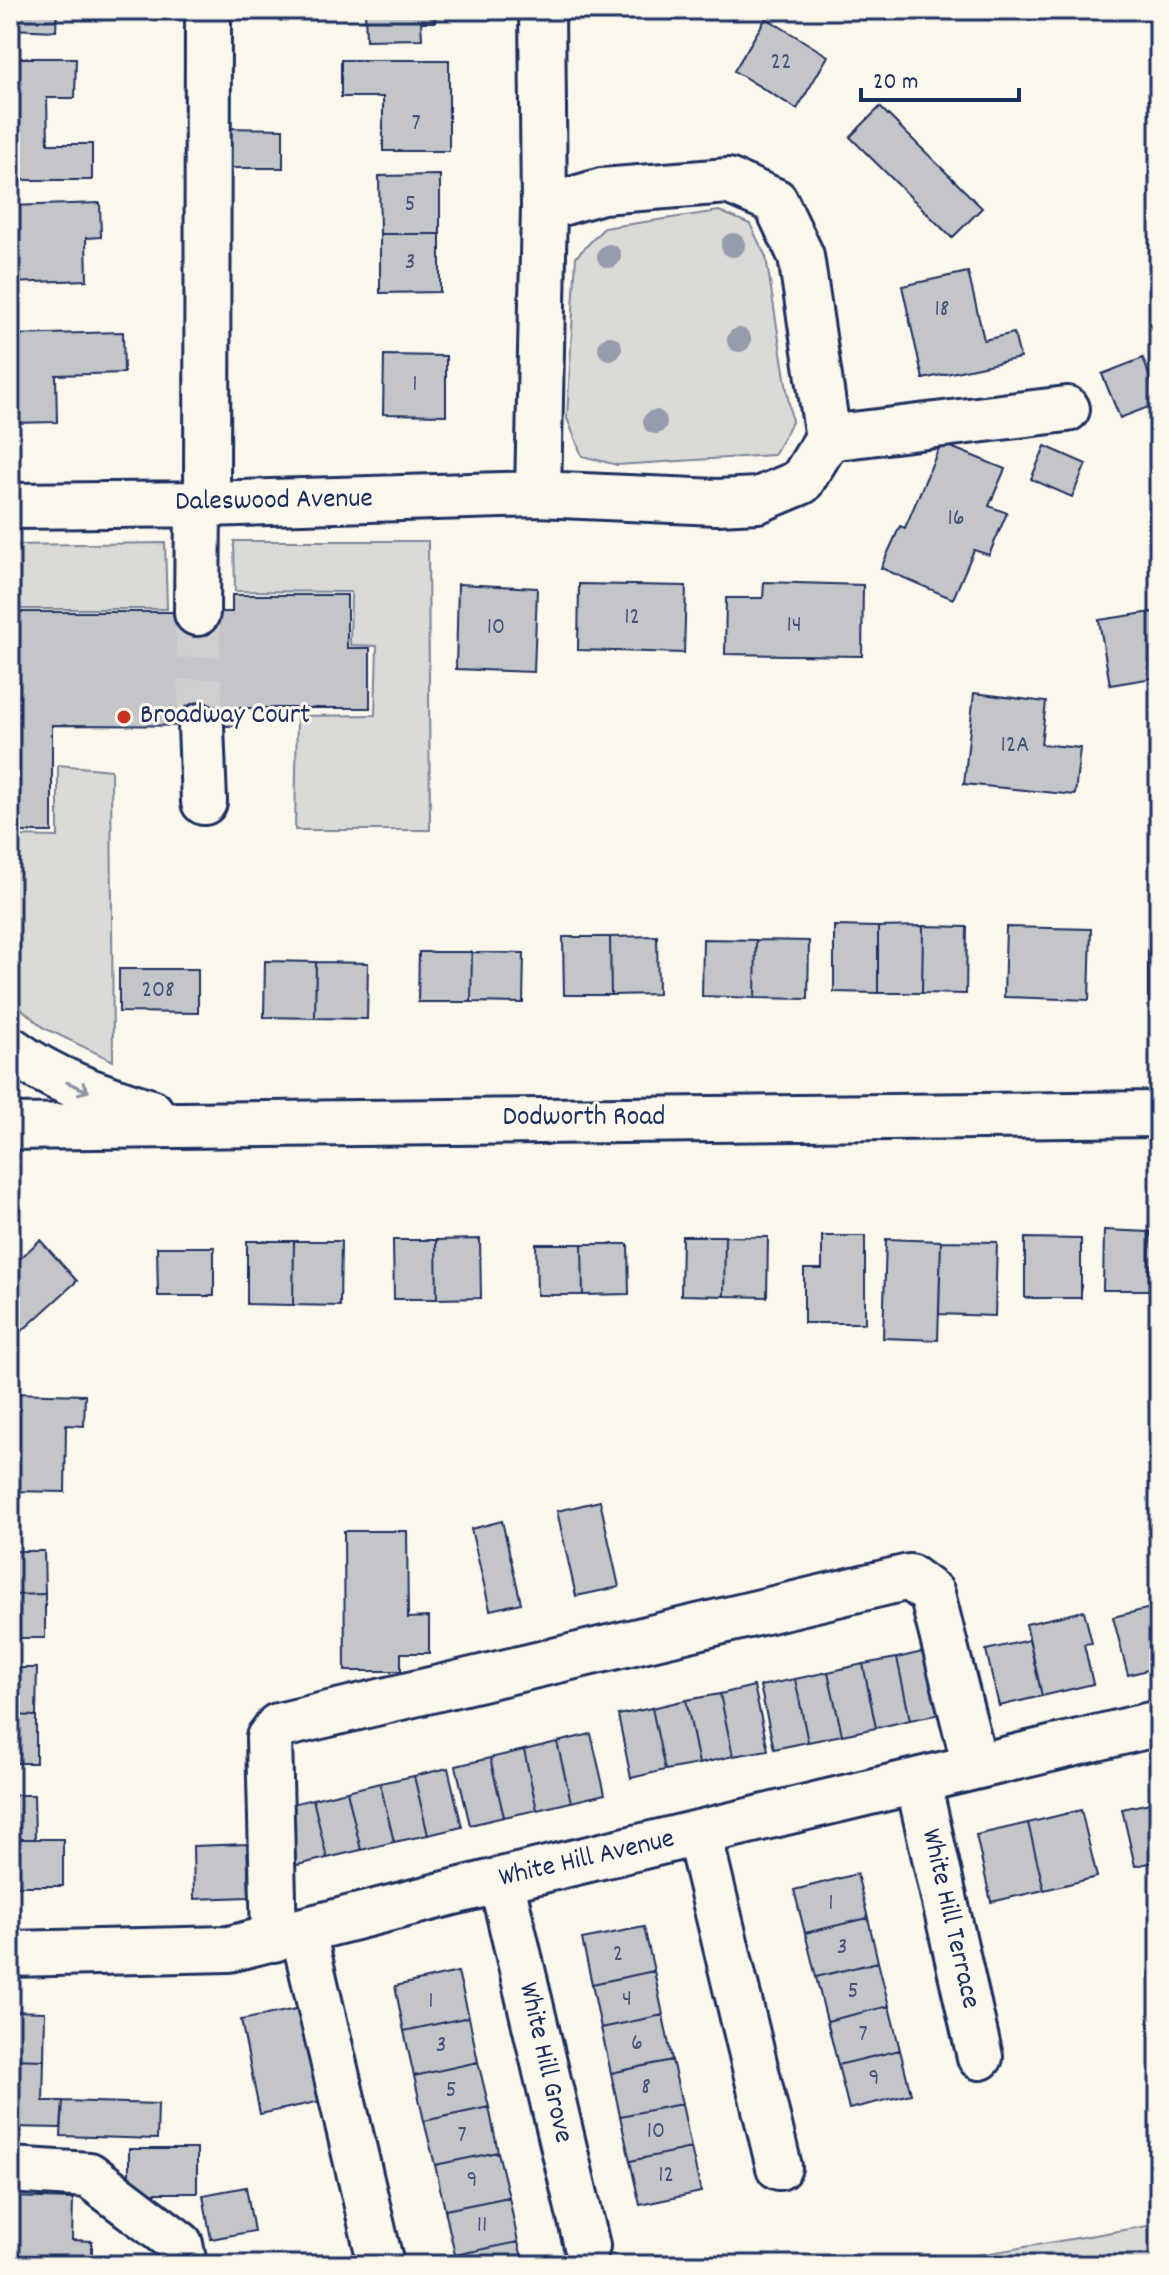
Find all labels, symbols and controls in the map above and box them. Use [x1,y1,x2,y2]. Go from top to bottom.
house number: 22 [771,46,791,80]
scale bar [861,52,1019,102]
text: 20 m [873,66,919,100]
house number: 7 [411,107,421,141]
house number: 5 [404,188,416,222]
house number: 3 [405,246,415,280]
house number: 18 [935,293,949,327]
house number: 1 [412,368,418,402]
street label: Daleswood Avenue [175,480,373,524]
house number: 16 [947,502,965,536]
house number: 12 [624,601,640,635]
house number: 14 [786,609,802,643]
house number: 10 [487,611,505,645]
place label: Broadway Court [140,697,310,737]
marker: Broadway Court [115,708,133,726]
house number: 12A [1001,729,1029,763]
house number: 208 [141,974,175,1008]
one-way arrow [65,1081,89,1096]
street label: Dodworth Road [503,1099,665,1139]
street label: White Hill Avenue [495,1820,679,1900]
street label: White Hill Terrace [909,1825,989,2013]
house number: 1 [828,1887,834,1921]
house number: 3 [837,1931,847,1965]
house number: 2 [613,1938,623,1972]
house number: 5 [847,1975,859,2009]
street label: White Hill Grove [506,1979,582,2147]
house number: 4 [622,1983,632,2017]
house number: 1 [428,1985,434,2019]
house number: 7 [858,2018,868,2052]
house number: 6 [631,2027,643,2061]
house number: 3 [436,2029,446,2063]
house number: 9 [869,2062,880,2096]
house number: 8 [641,2071,651,2105]
house number: 5 [445,2074,457,2108]
house number: 10 [647,2115,665,2149]
house number: 7 [457,2119,467,2153]
house number: 12 [658,2159,674,2193]
house number: 9 [467,2164,478,2198]
house number: 11 [477,2209,487,2243]

